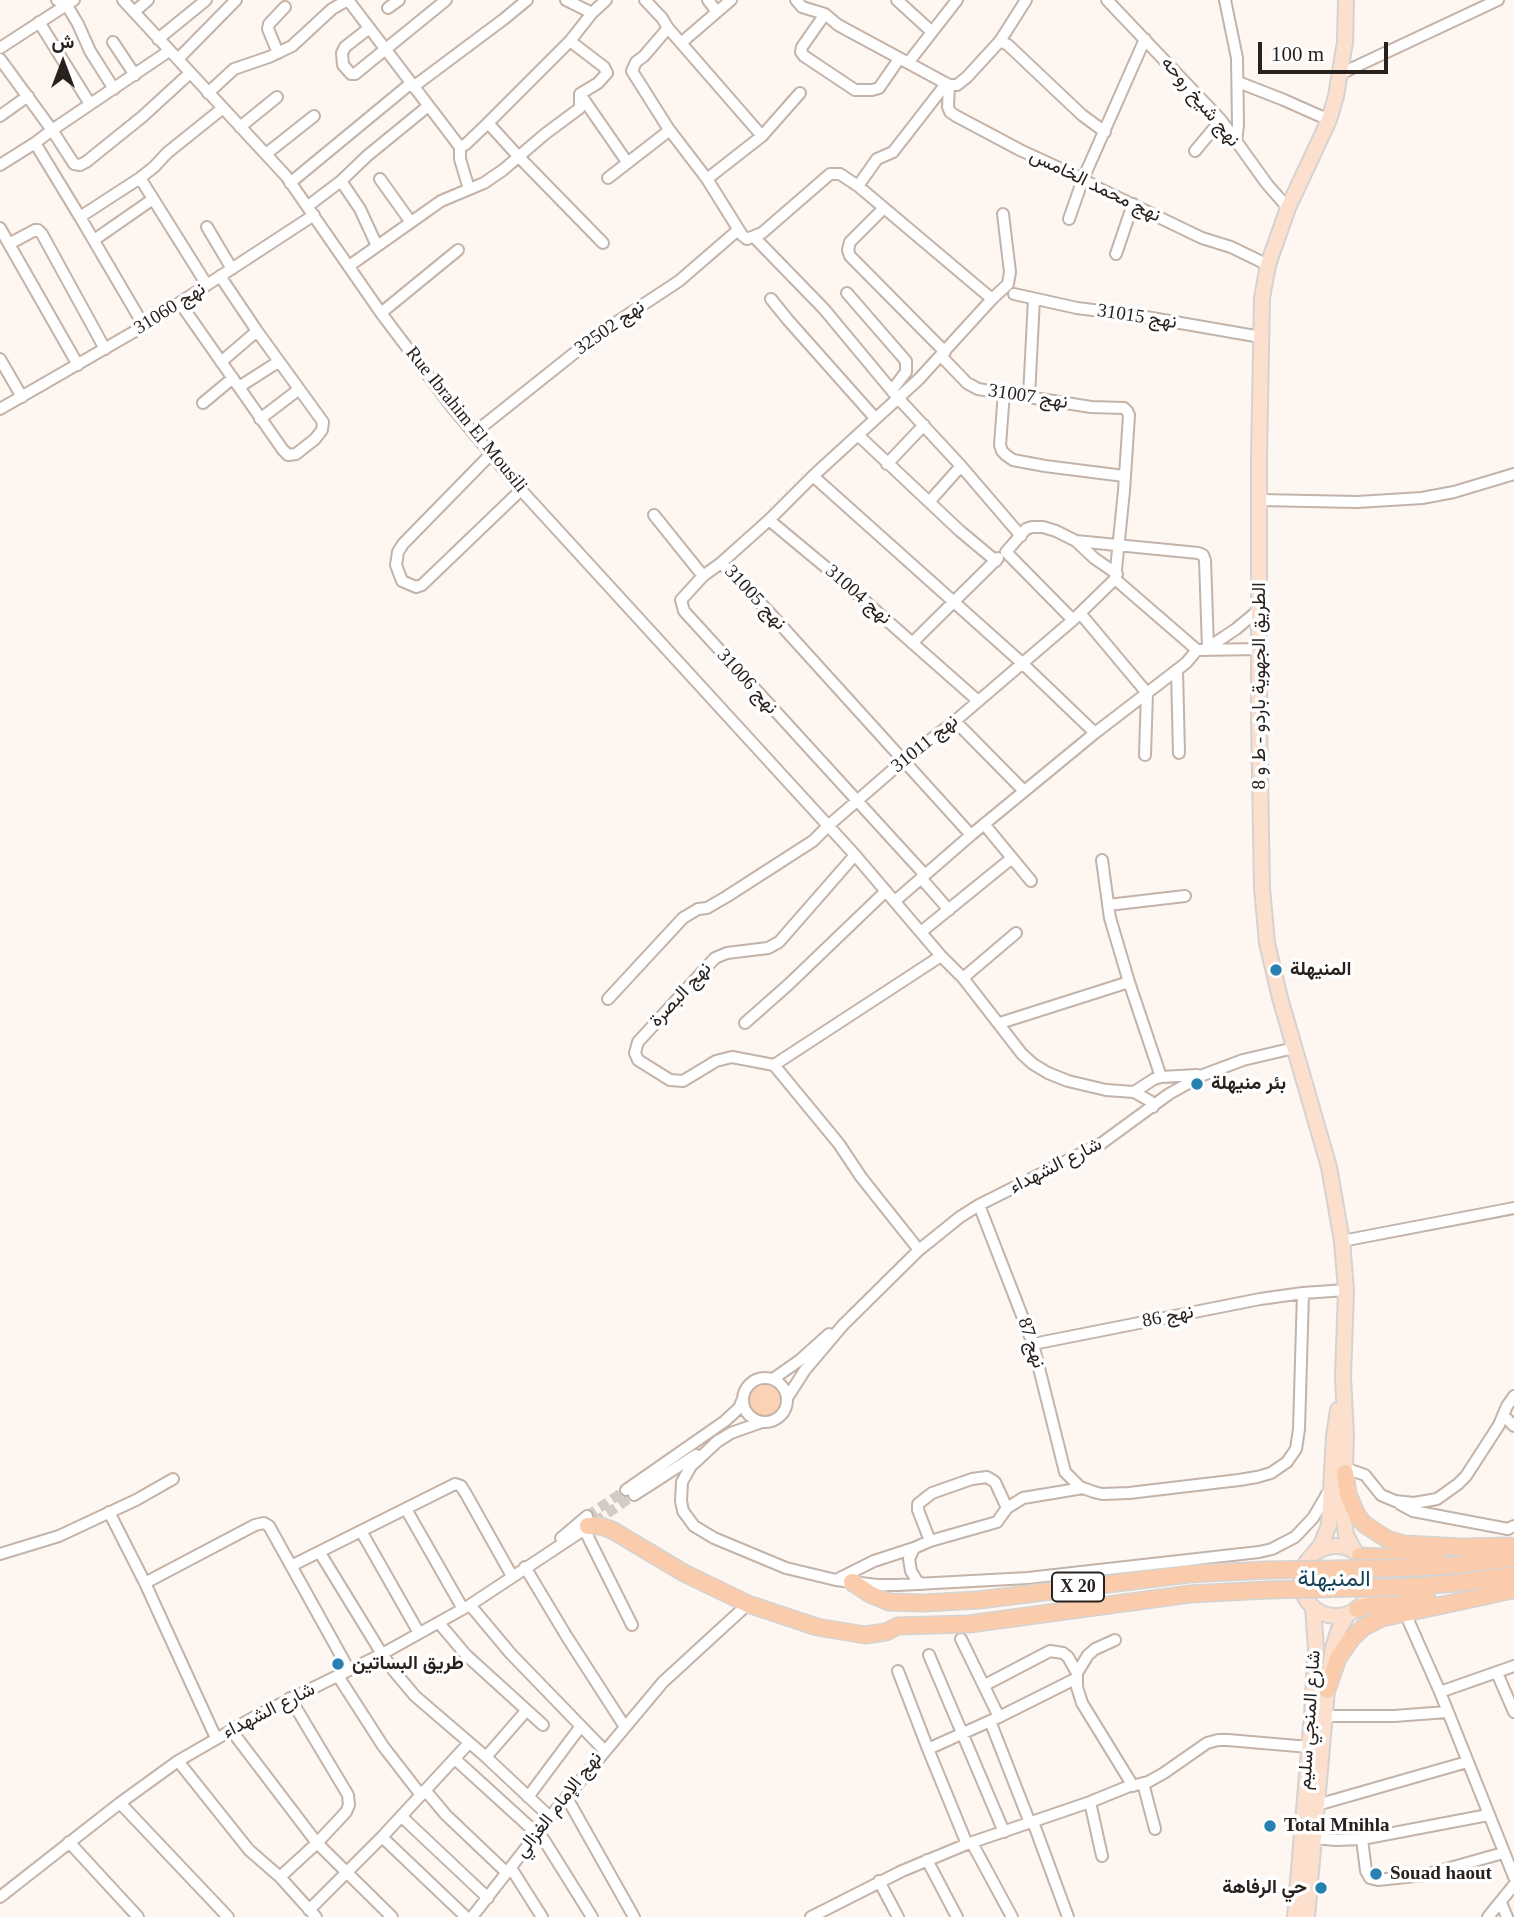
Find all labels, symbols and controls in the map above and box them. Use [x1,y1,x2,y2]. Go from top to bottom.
north arrow [28,28,98,98]
scale bar [1262,28,1392,72]
text: ش [52,31,74,52]
text: 100 m [1271,42,1324,66]
street label: نهج شيخ روحه [1156,52,1244,152]
street label: نهج محمد الخامس [1026,144,1164,228]
street label: نهج 31060 [130,278,210,340]
street label: نهج 32502 [571,296,649,360]
street label: نهج 31015 [1096,299,1178,335]
street label: Rue Ibrahim El Mousili [400,342,532,498]
street label: نهج 31007 [987,379,1069,415]
street label: نهج 31004 [820,560,896,630]
street label: نهج 31005 [719,561,791,635]
street label: الطريق الجهوية باردو - ط و 8 [1249,582,1271,790]
street label: نهج 31006 [712,645,782,719]
street label: نهج 31011 [887,710,963,778]
street label: نهج البصرة [645,958,717,1032]
place label: المنيهلة [1290,959,1351,981]
marker: المنيهلة [1268,962,1284,978]
place label: بئر منيهلة [1211,1073,1286,1095]
marker: بئر منيهلة [1189,1076,1205,1092]
street label: شارع الشهداء [1006,1133,1106,1199]
street label: نهج 86 [1140,1301,1196,1333]
street label: نهج 87 [1012,1315,1050,1371]
district label: المنيهلة [1297,1566,1371,1594]
road number: X 20 [1052,1572,1104,1602]
street label: شارع المنجي سليم [1294,1649,1326,1791]
place label: طريق البساتين [352,1653,464,1675]
marker: طريق البساتين [330,1656,346,1672]
street label: شارع الشهداء [219,1678,319,1744]
street label: نهج الإمام الغزالي [511,1748,607,1862]
place label: Total Mnihla [1284,1815,1389,1837]
marker: Total Mnihla [1262,1818,1278,1834]
place label: Souad haout [1390,1863,1492,1885]
marker: Souad haout [1368,1866,1384,1882]
place label: حي الرفاهة [1222,1877,1307,1899]
marker: حي الرفاهة [1313,1880,1329,1896]

